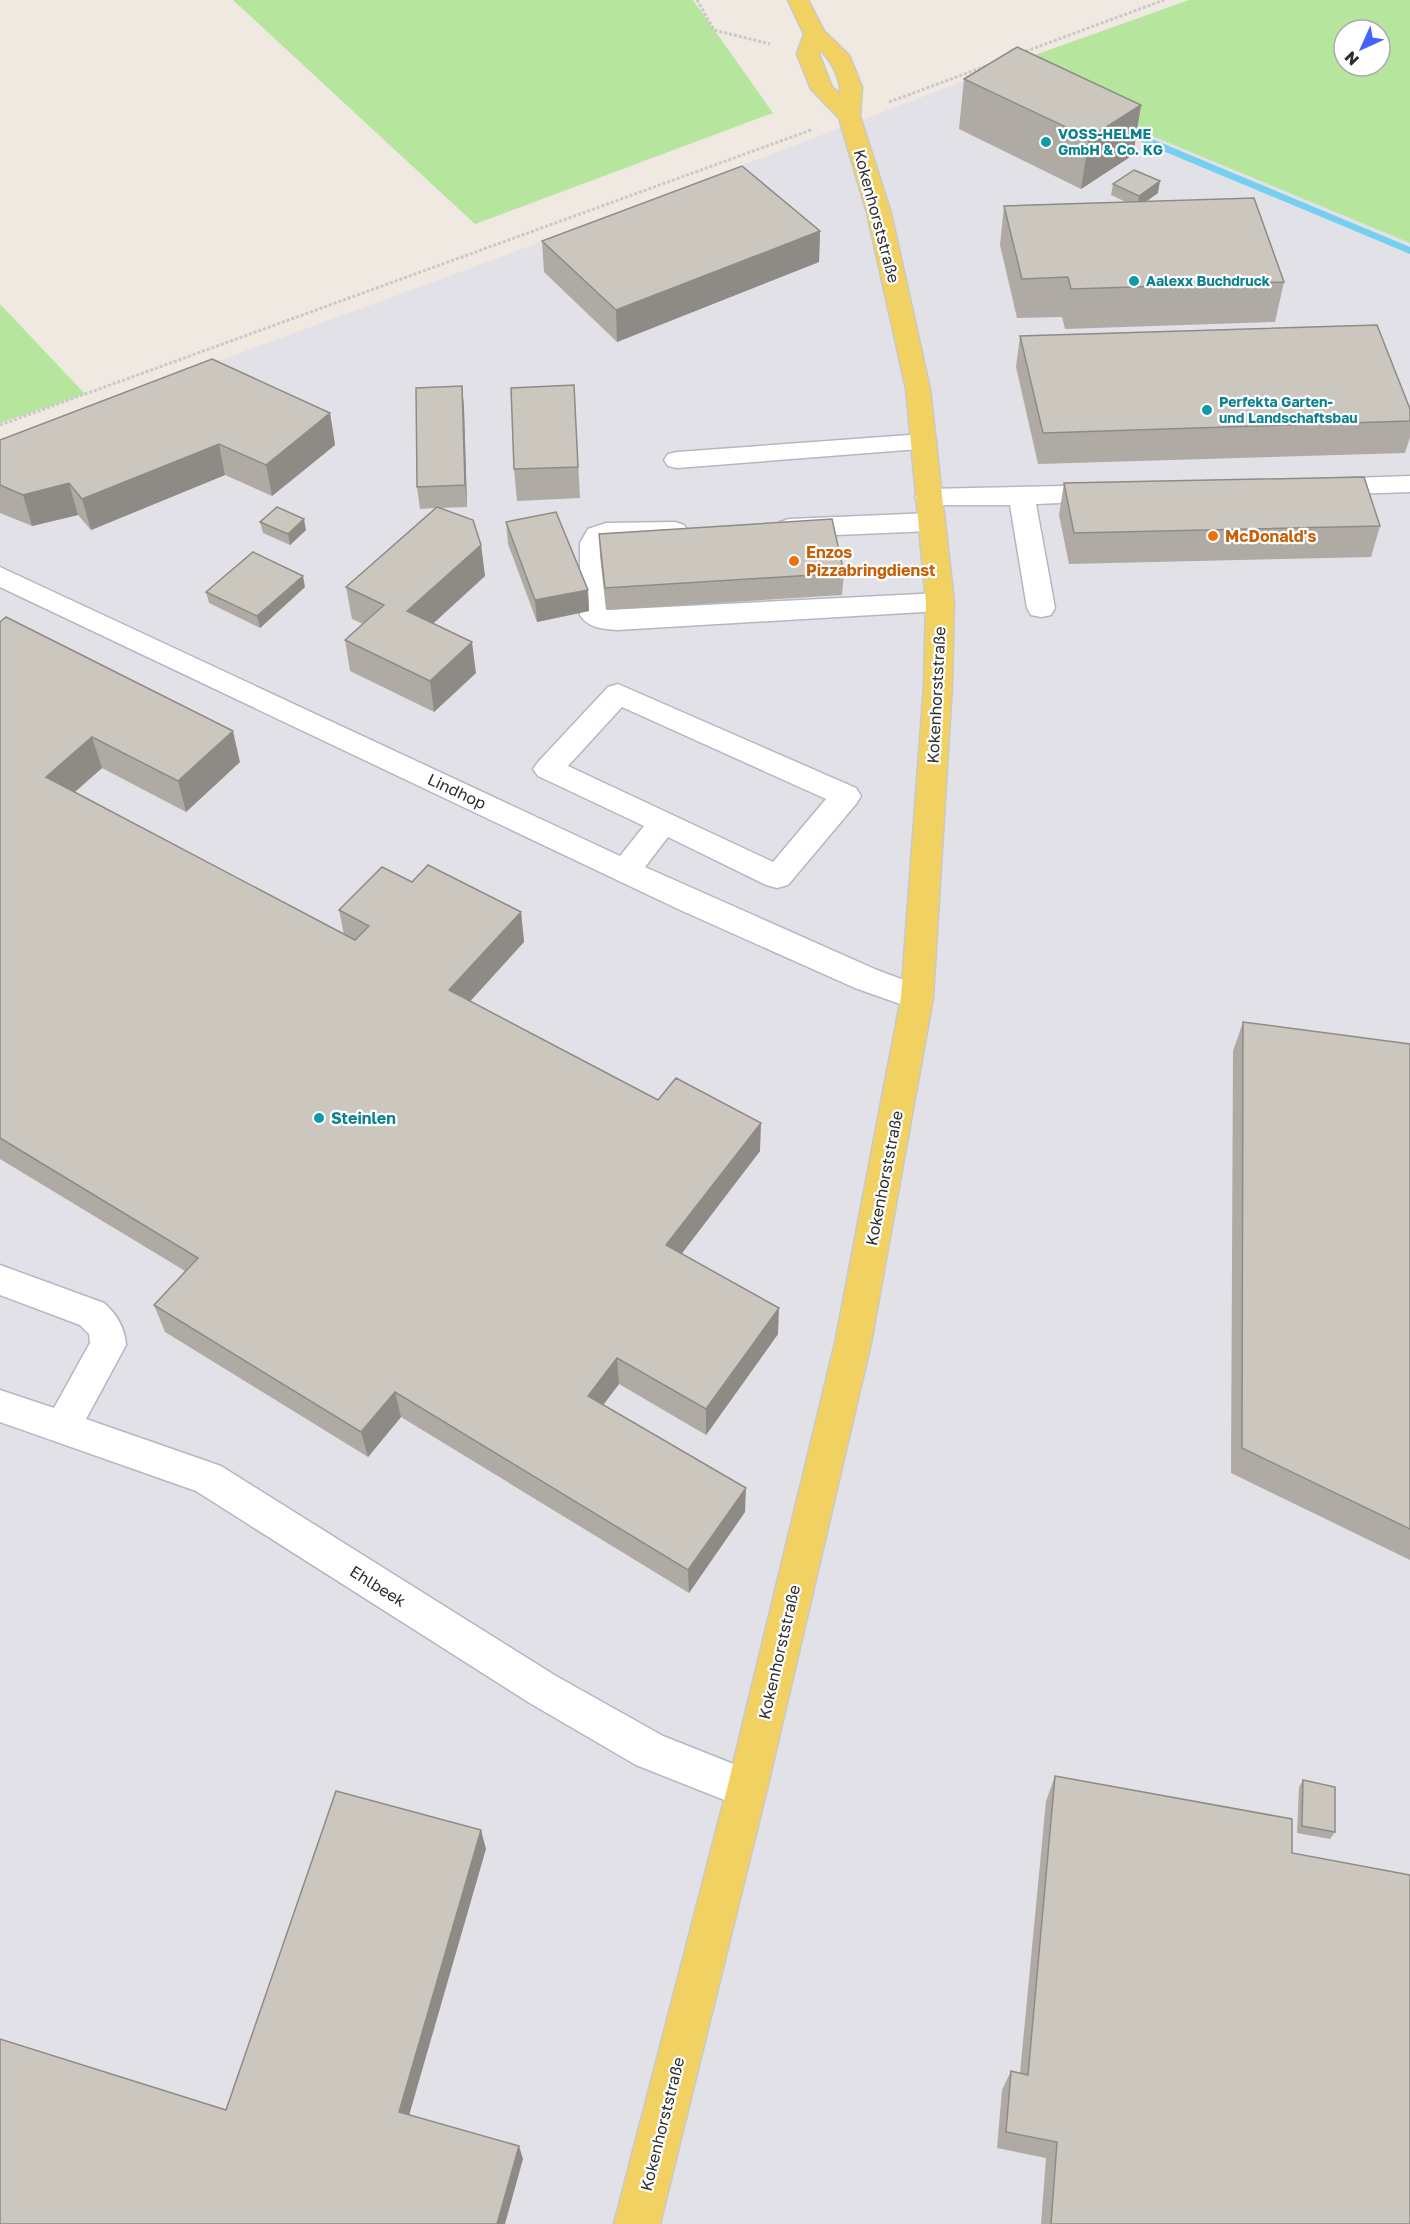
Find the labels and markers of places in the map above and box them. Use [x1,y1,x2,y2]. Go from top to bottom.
place label: VOSS-HELME GmbH & Co. KG [1058,125,1163,158]
marker: VOSS-HELME GmbH & Co. KG [1039,135,1053,149]
place label: Aalexx Buchdruck [1146,272,1270,289]
marker: Aalexx Buchdruck [1127,274,1141,288]
place label: Perfekta Garten- und Landschaftsbau [1219,393,1358,426]
marker: Perfekta Garten- und Landschaftsbau [1200,403,1214,417]
place label: McDonald's [1225,526,1316,546]
marker: McDonald's [1206,529,1220,543]
place label: Enzos Pizzabringdienst [806,542,935,580]
marker: Enzos Pizzabringdienst [787,554,801,568]
place label: Steinlen [331,1108,396,1128]
marker: Steinlen [312,1111,326,1125]

